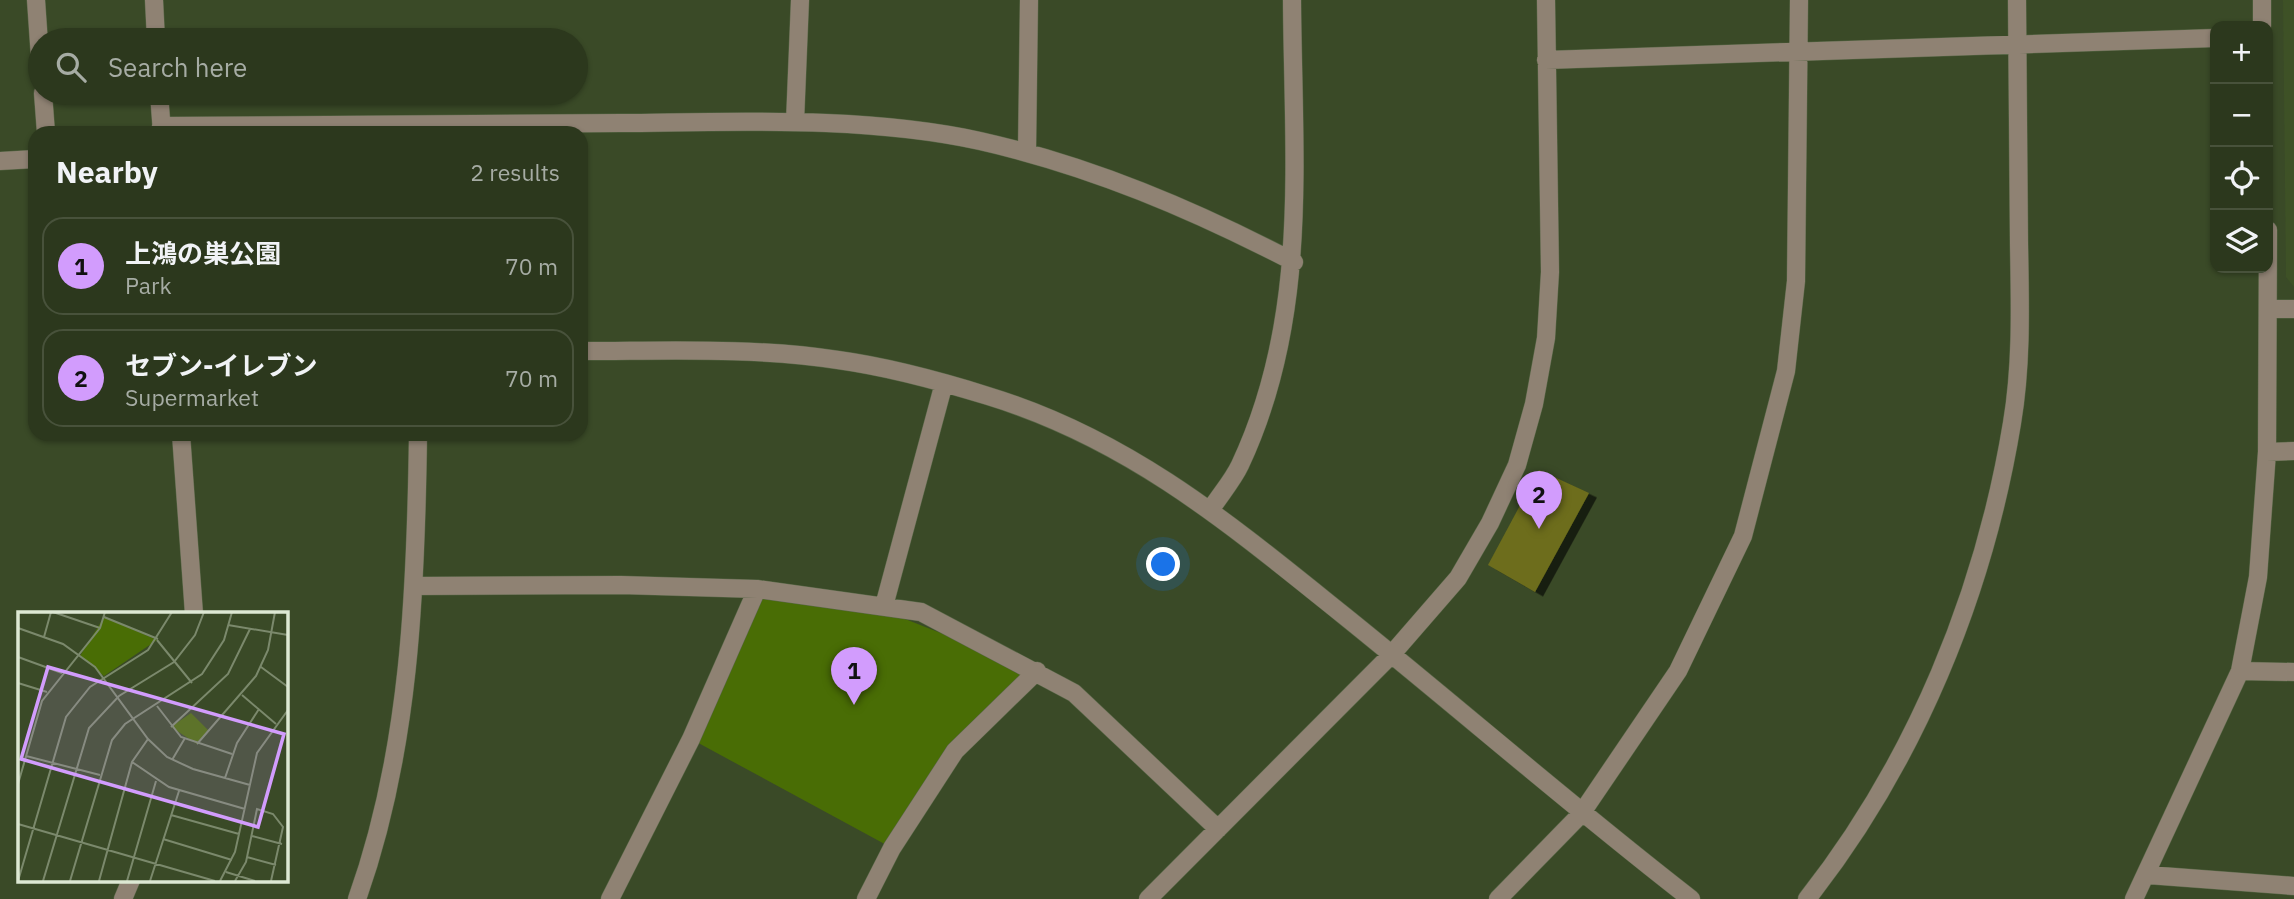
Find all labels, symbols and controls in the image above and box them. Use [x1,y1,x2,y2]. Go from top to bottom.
map controls [2210,21,2273,273]
button: + [2210,21,2273,84]
search box [28,28,588,105]
icon: search [52,48,90,86]
text: Search here [108,50,247,84]
button: − [2210,84,2273,147]
button: locate [2210,147,2273,210]
text: Nearby [56,152,158,191]
text: 2 results [470,157,560,187]
button: layers [2210,210,2273,273]
text: 上鴻の巣公園 [125,236,281,270]
text: 1 [74,251,88,281]
text: 70 m [505,251,558,281]
text: Park [125,270,172,300]
text: セブン-イレブン [125,348,317,382]
text: 2 [74,363,88,393]
text: 70 m [505,363,558,393]
text: Supermarket [125,382,259,412]
pin: 2 [1516,471,1562,529]
your location [1146,547,1180,581]
inset map [18,612,287,881]
pin: 1 [831,647,877,705]

